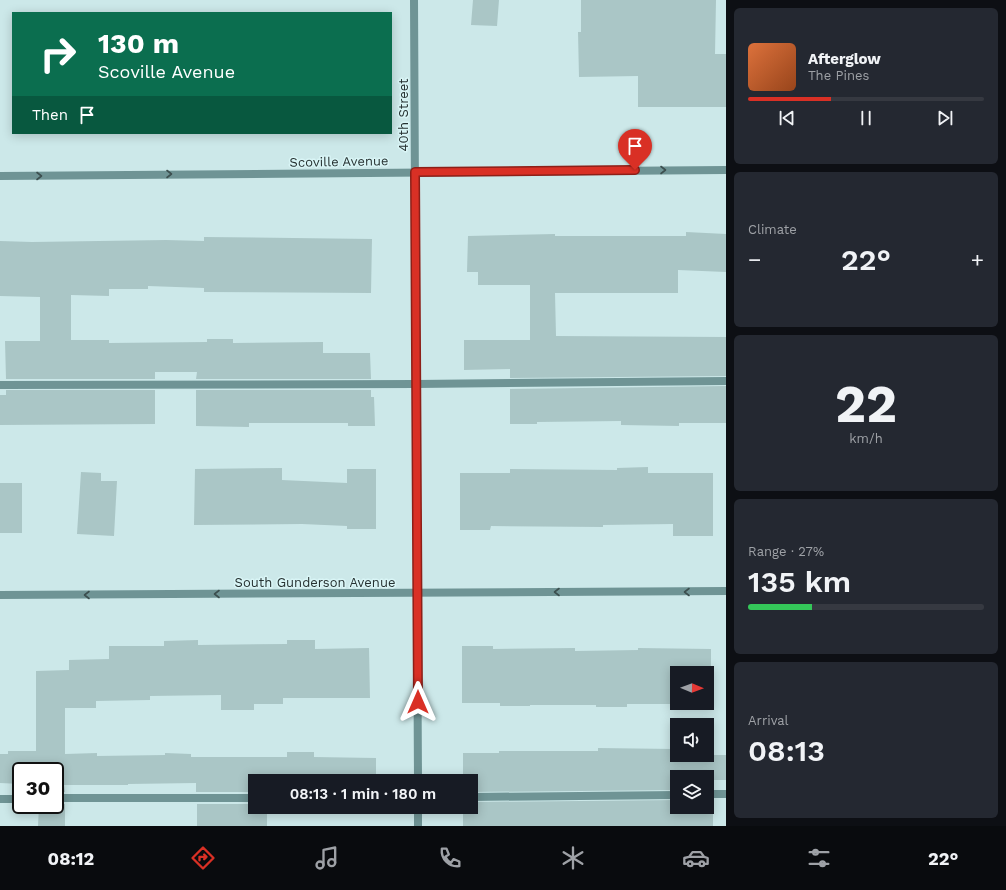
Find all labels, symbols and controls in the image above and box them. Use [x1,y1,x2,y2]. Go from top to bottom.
text: 130 m [98,27,179,60]
icon: right [32,28,84,80]
text: Afterglow [808,50,881,68]
text: Scoville Avenue [98,61,235,82]
text: The Pines [808,68,869,83]
street label: 40th Street [396,78,411,152]
icon: arrive [76,104,98,126]
text: Then [32,106,68,124]
icon: previous [776,107,798,129]
icon: pause [855,107,877,129]
icon: next [934,107,956,129]
pin [618,129,652,170]
icon: arrive [624,135,646,157]
street label: Scoville Avenue [289,153,389,170]
one-way arrow [660,166,666,174]
one-way arrow [166,170,172,179]
one-way arrow [36,171,42,180]
text: Climate [748,222,797,237]
text: 22° [841,242,891,277]
text: − [748,247,761,272]
text: + [971,247,984,272]
text: 22 [835,374,897,435]
text: km/h [849,431,883,446]
text: Range · 27% [748,544,824,559]
text: 135 km [748,564,851,599]
street label: South Gunderson Avenue [235,575,395,590]
one-way arrow [554,588,560,596]
one-way arrow [684,588,690,596]
one-way arrow [214,590,220,598]
one-way arrow [84,591,90,599]
north arrow [670,666,714,710]
map controls [670,666,714,814]
position arrow [397,681,439,723]
text: Arrival [748,713,789,728]
button: sound [670,718,714,762]
text: 08:13 [748,733,825,768]
speed limit sign: 30 [12,762,64,814]
button: layers [670,770,714,814]
text: 08:13 · 1 min · 180 m [290,785,436,803]
icon: directions [189,844,217,872]
icon: music [313,844,341,872]
icon: phone [436,844,464,872]
icon: climate [559,844,587,872]
icon: car [682,844,710,872]
icon: filters [805,844,833,872]
text: 08:12 [48,848,94,869]
text: 22° [928,848,958,869]

